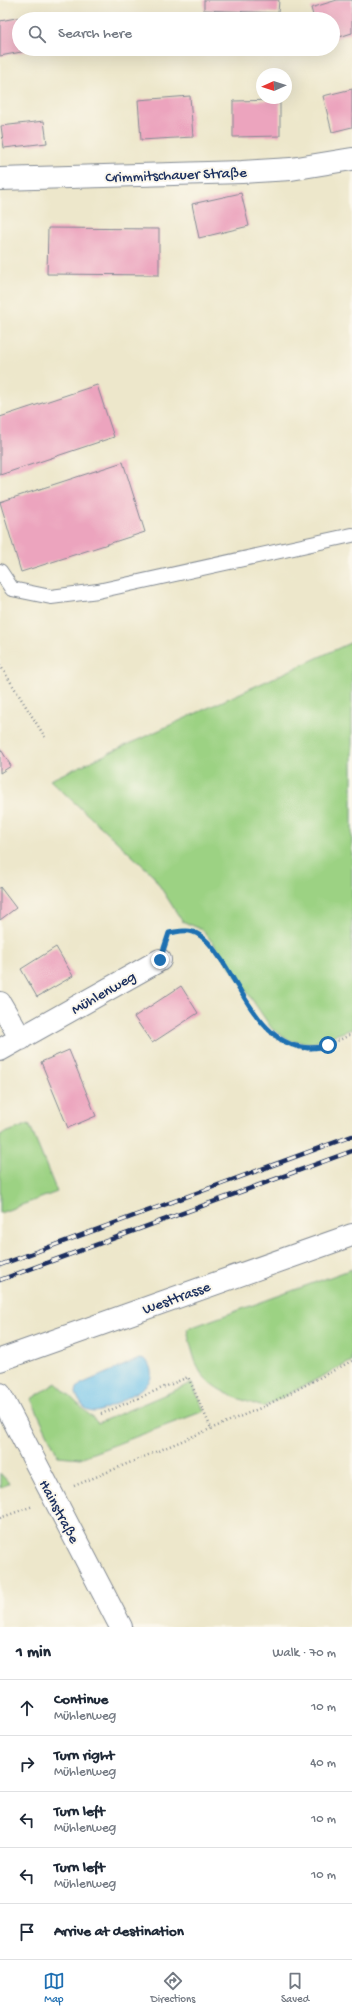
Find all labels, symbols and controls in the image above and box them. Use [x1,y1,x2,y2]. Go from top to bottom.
search box [12,12,340,56]
icon: search [26,23,48,45]
text: Search here [58,25,132,43]
north arrow [256,68,292,104]
street label: Crimmitschauer Straße [105,165,247,187]
route end [151,951,169,969]
street label: Mühlenweg [69,968,139,1019]
route start [319,1036,337,1054]
street label: Westtrasse [140,1278,213,1319]
street label: Hainstraße [34,1477,83,1547]
text: 1 min [16,1643,51,1663]
text: Walk · 70 m [272,1646,336,1661]
text: Continue [54,1691,108,1709]
icon: ahead [16,1697,38,1719]
text: 10 m [311,1700,336,1715]
text: Mühlenweg [54,1709,116,1724]
text: Turn right [54,1747,114,1765]
icon: right [16,1753,38,1775]
text: 40 m [310,1756,336,1771]
text: Mühlenweg [54,1765,116,1780]
text: Turn left [54,1803,105,1821]
icon: left [16,1809,38,1831]
text: 10 m [311,1812,336,1827]
text: Mühlenweg [54,1821,116,1836]
text: Turn left [54,1859,105,1877]
icon: left [16,1865,38,1887]
text: 10 m [311,1868,336,1883]
text: Mühlenweg [54,1877,116,1892]
icon: arrive [16,1921,38,1943]
text: Arrive at destination [54,1923,184,1941]
tab: Map [43,1970,65,2006]
tab: Directions [151,1970,195,2006]
tab: Saved [281,1970,309,2006]

